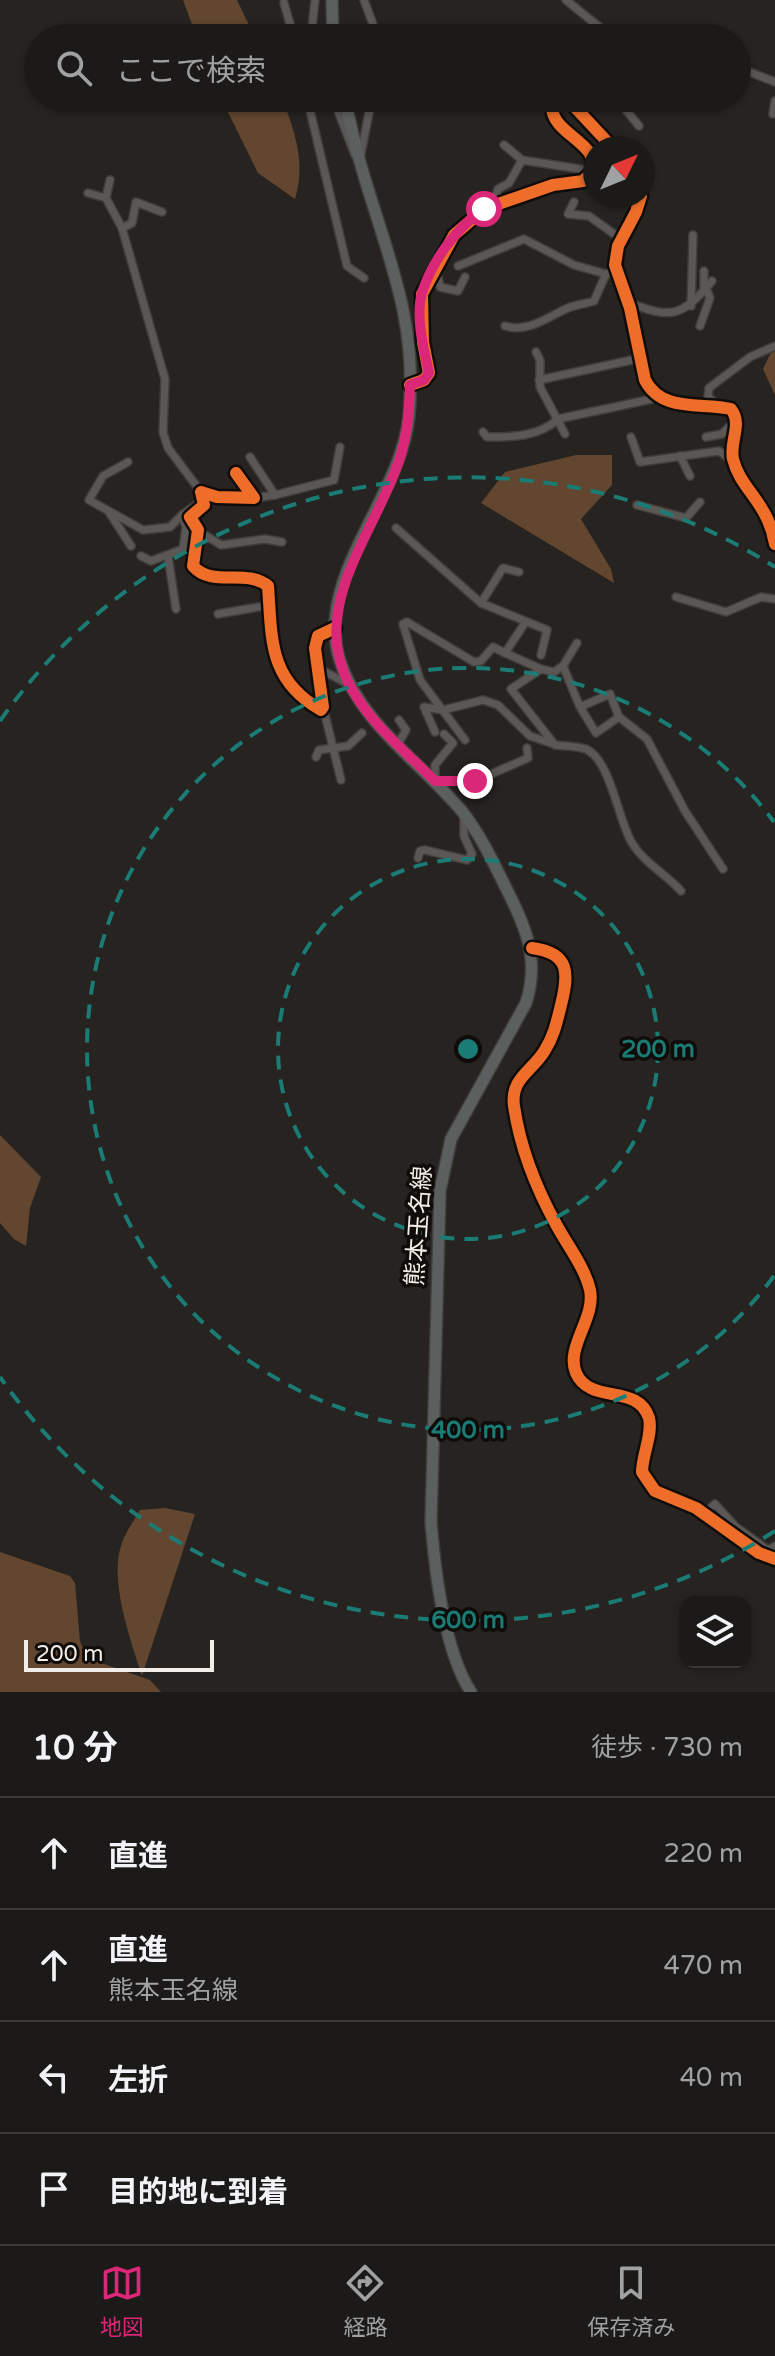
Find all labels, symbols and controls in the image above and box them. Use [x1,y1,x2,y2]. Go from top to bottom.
search box [24,24,751,112]
icon: search [52,46,96,90]
text: ここで検索 [116,53,266,90]
north arrow [583,136,655,208]
route start [466,191,502,227]
route end [457,763,493,799]
centre of rings [454,1035,482,1063]
text: 200 m [621,1035,695,1064]
street label: 熊本玉名線 [400,1165,438,1287]
text: 400 m [431,1416,505,1445]
map controls [679,1596,751,1668]
button: layers [679,1596,751,1668]
text: 600 m [431,1606,505,1635]
scale bar [24,1636,214,1672]
text: 200 m [36,1641,103,1667]
text: 10 分 [32,1728,118,1769]
text: 徒歩 · 730 m [591,1732,743,1763]
icon: ahead [32,1831,76,1875]
text: 直進 [108,1838,168,1875]
text: 220 m [663,1838,743,1869]
text: 直進 [108,1932,168,1969]
icon: ahead [32,1943,76,1987]
text: 470 m [663,1950,743,1981]
text: 熊本玉名線 [108,1975,238,2006]
icon: left [32,2055,76,2099]
text: 左折 [108,2062,168,2099]
text: 40 m [680,2062,743,2093]
icon: arrive [32,2167,76,2211]
text: 目的地に到着 [108,2174,288,2211]
tab: 地図 [100,2261,144,2341]
tab: 経路 [343,2261,387,2341]
tab: 保存済み [587,2261,675,2341]

